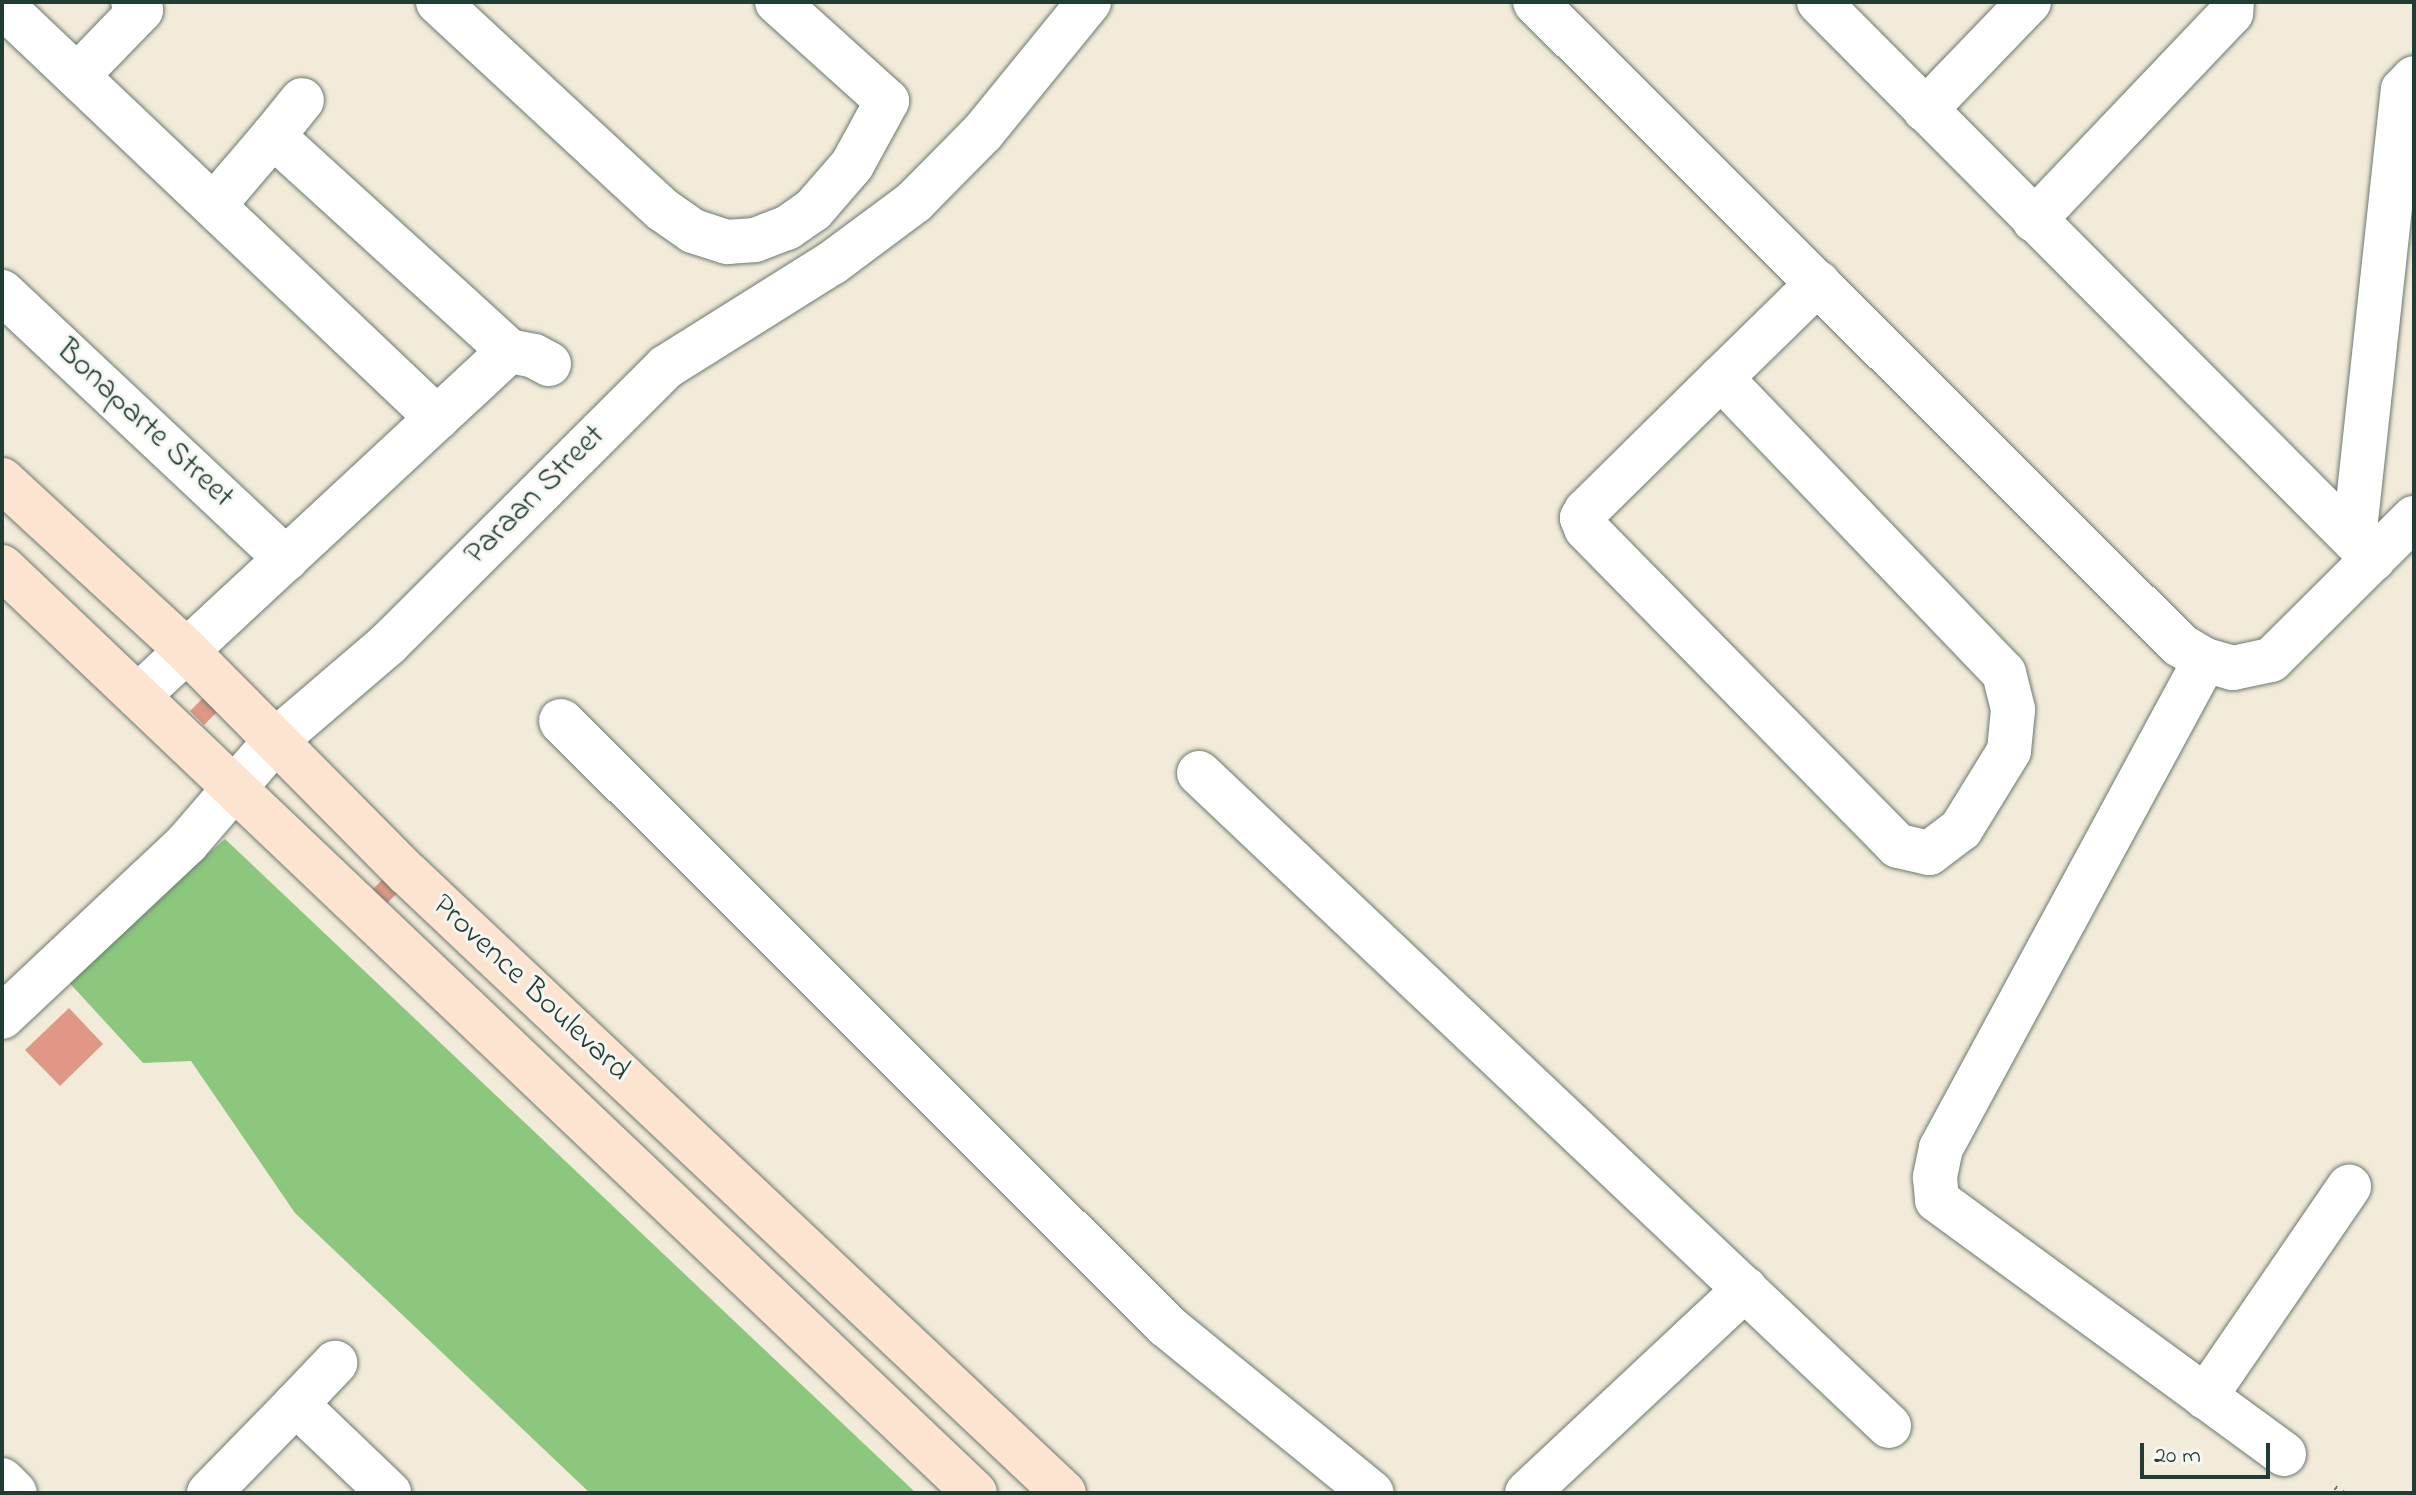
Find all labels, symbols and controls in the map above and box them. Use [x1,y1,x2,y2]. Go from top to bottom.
street label: Bonaparte Street [47,333,241,517]
street label: Paraan Street [458,418,614,574]
street label: Provence Boulevard [423,887,637,1091]
scale bar [2144,1427,2274,1477]
text: 20 m [2154,1439,2201,1474]

